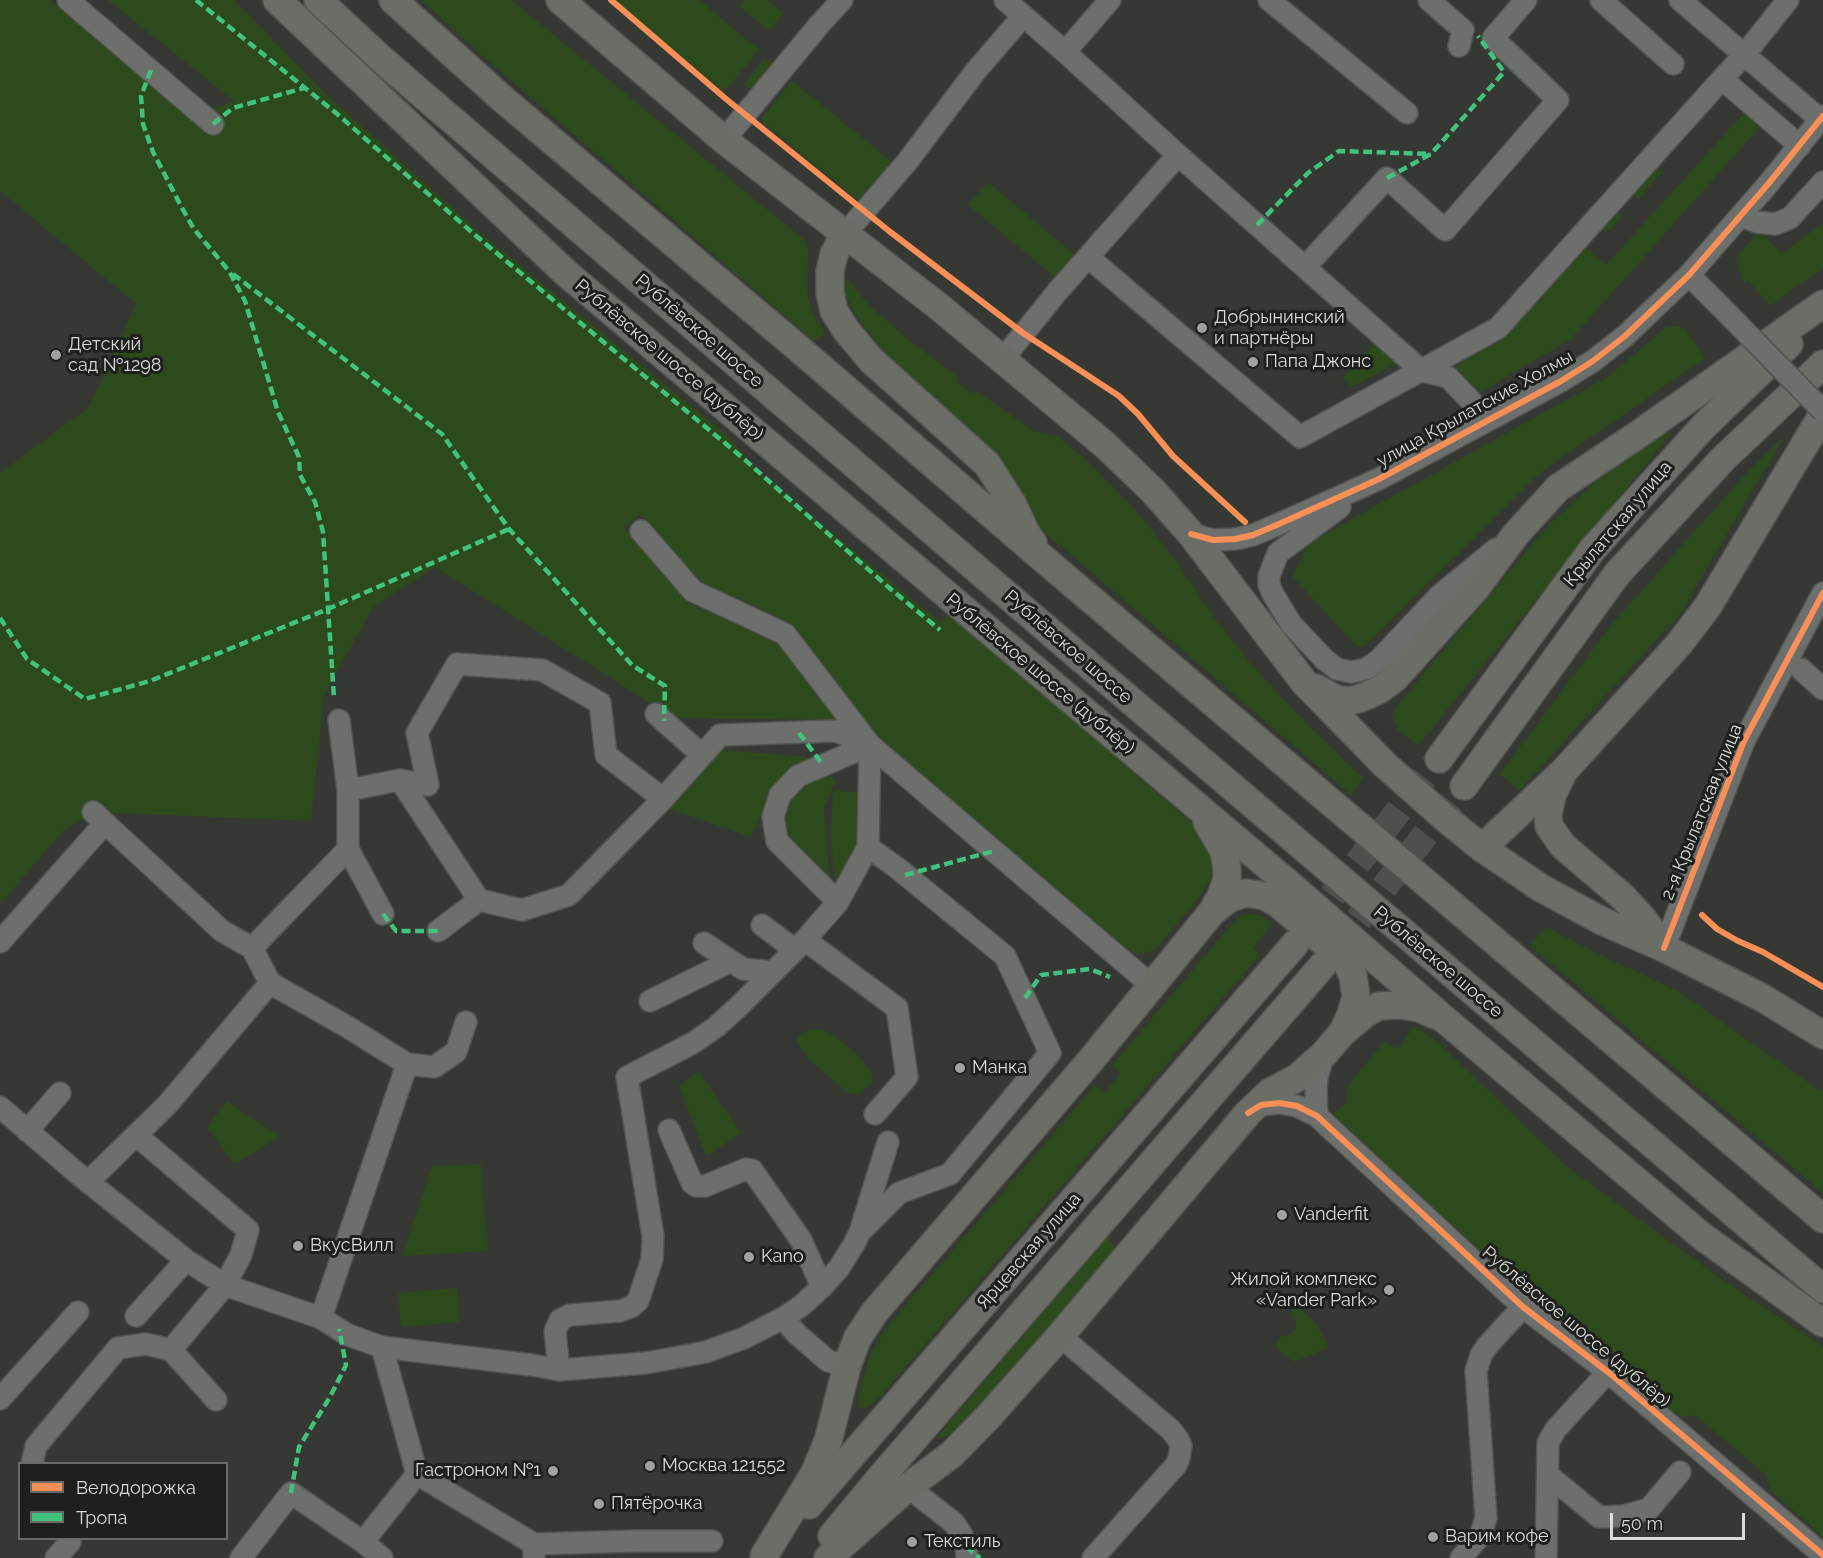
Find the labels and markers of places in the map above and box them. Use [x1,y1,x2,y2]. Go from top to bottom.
place label: Добрынинский и партнёры [1214,307,1345,350]
marker: Добрынинский и партнёры [1195,321,1209,335]
place label: Детский сад №1298 [68,334,162,376]
marker: Детский сад №1298 [49,348,63,362]
place label: Папа Джонс [1265,351,1371,373]
marker: Папа Джонс [1246,355,1260,369]
place label: Манка [972,1057,1027,1079]
marker: Манка [953,1061,967,1075]
place label: Vanderfit [1294,1204,1369,1226]
marker: Vanderfit [1275,1208,1289,1222]
place label: ВкусВилл [310,1235,394,1257]
marker: ВкусВилл [291,1239,305,1253]
place label: Kano [761,1246,804,1268]
marker: Kano [742,1250,756,1264]
place label: Жилой комплекс «Vander Park» [1230,1269,1377,1312]
marker: Жилой комплекс «Vander Park» [1382,1283,1396,1297]
place label: Москва 121552 [662,1455,785,1477]
marker: Москва 121552 [643,1459,657,1473]
place label: Гастроном №1 [415,1460,541,1482]
marker: Гастроном №1 [546,1464,560,1478]
place label: Пятёрочка [611,1493,703,1515]
marker: Пятёрочка [592,1497,606,1511]
place label: Варим кофе [1445,1526,1549,1548]
marker: Варим кофе [1426,1530,1440,1544]
place label: Текстиль [924,1531,1001,1553]
marker: Текстиль [905,1535,919,1549]

